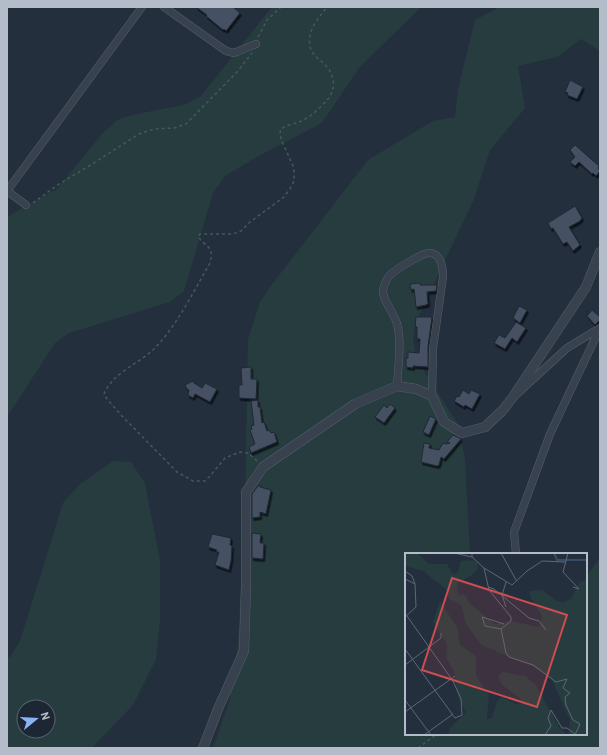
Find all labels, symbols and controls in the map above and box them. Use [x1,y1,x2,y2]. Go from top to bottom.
inset map [405,553,587,735]
north arrow [16,699,56,739]
text: N [39,710,53,721]

